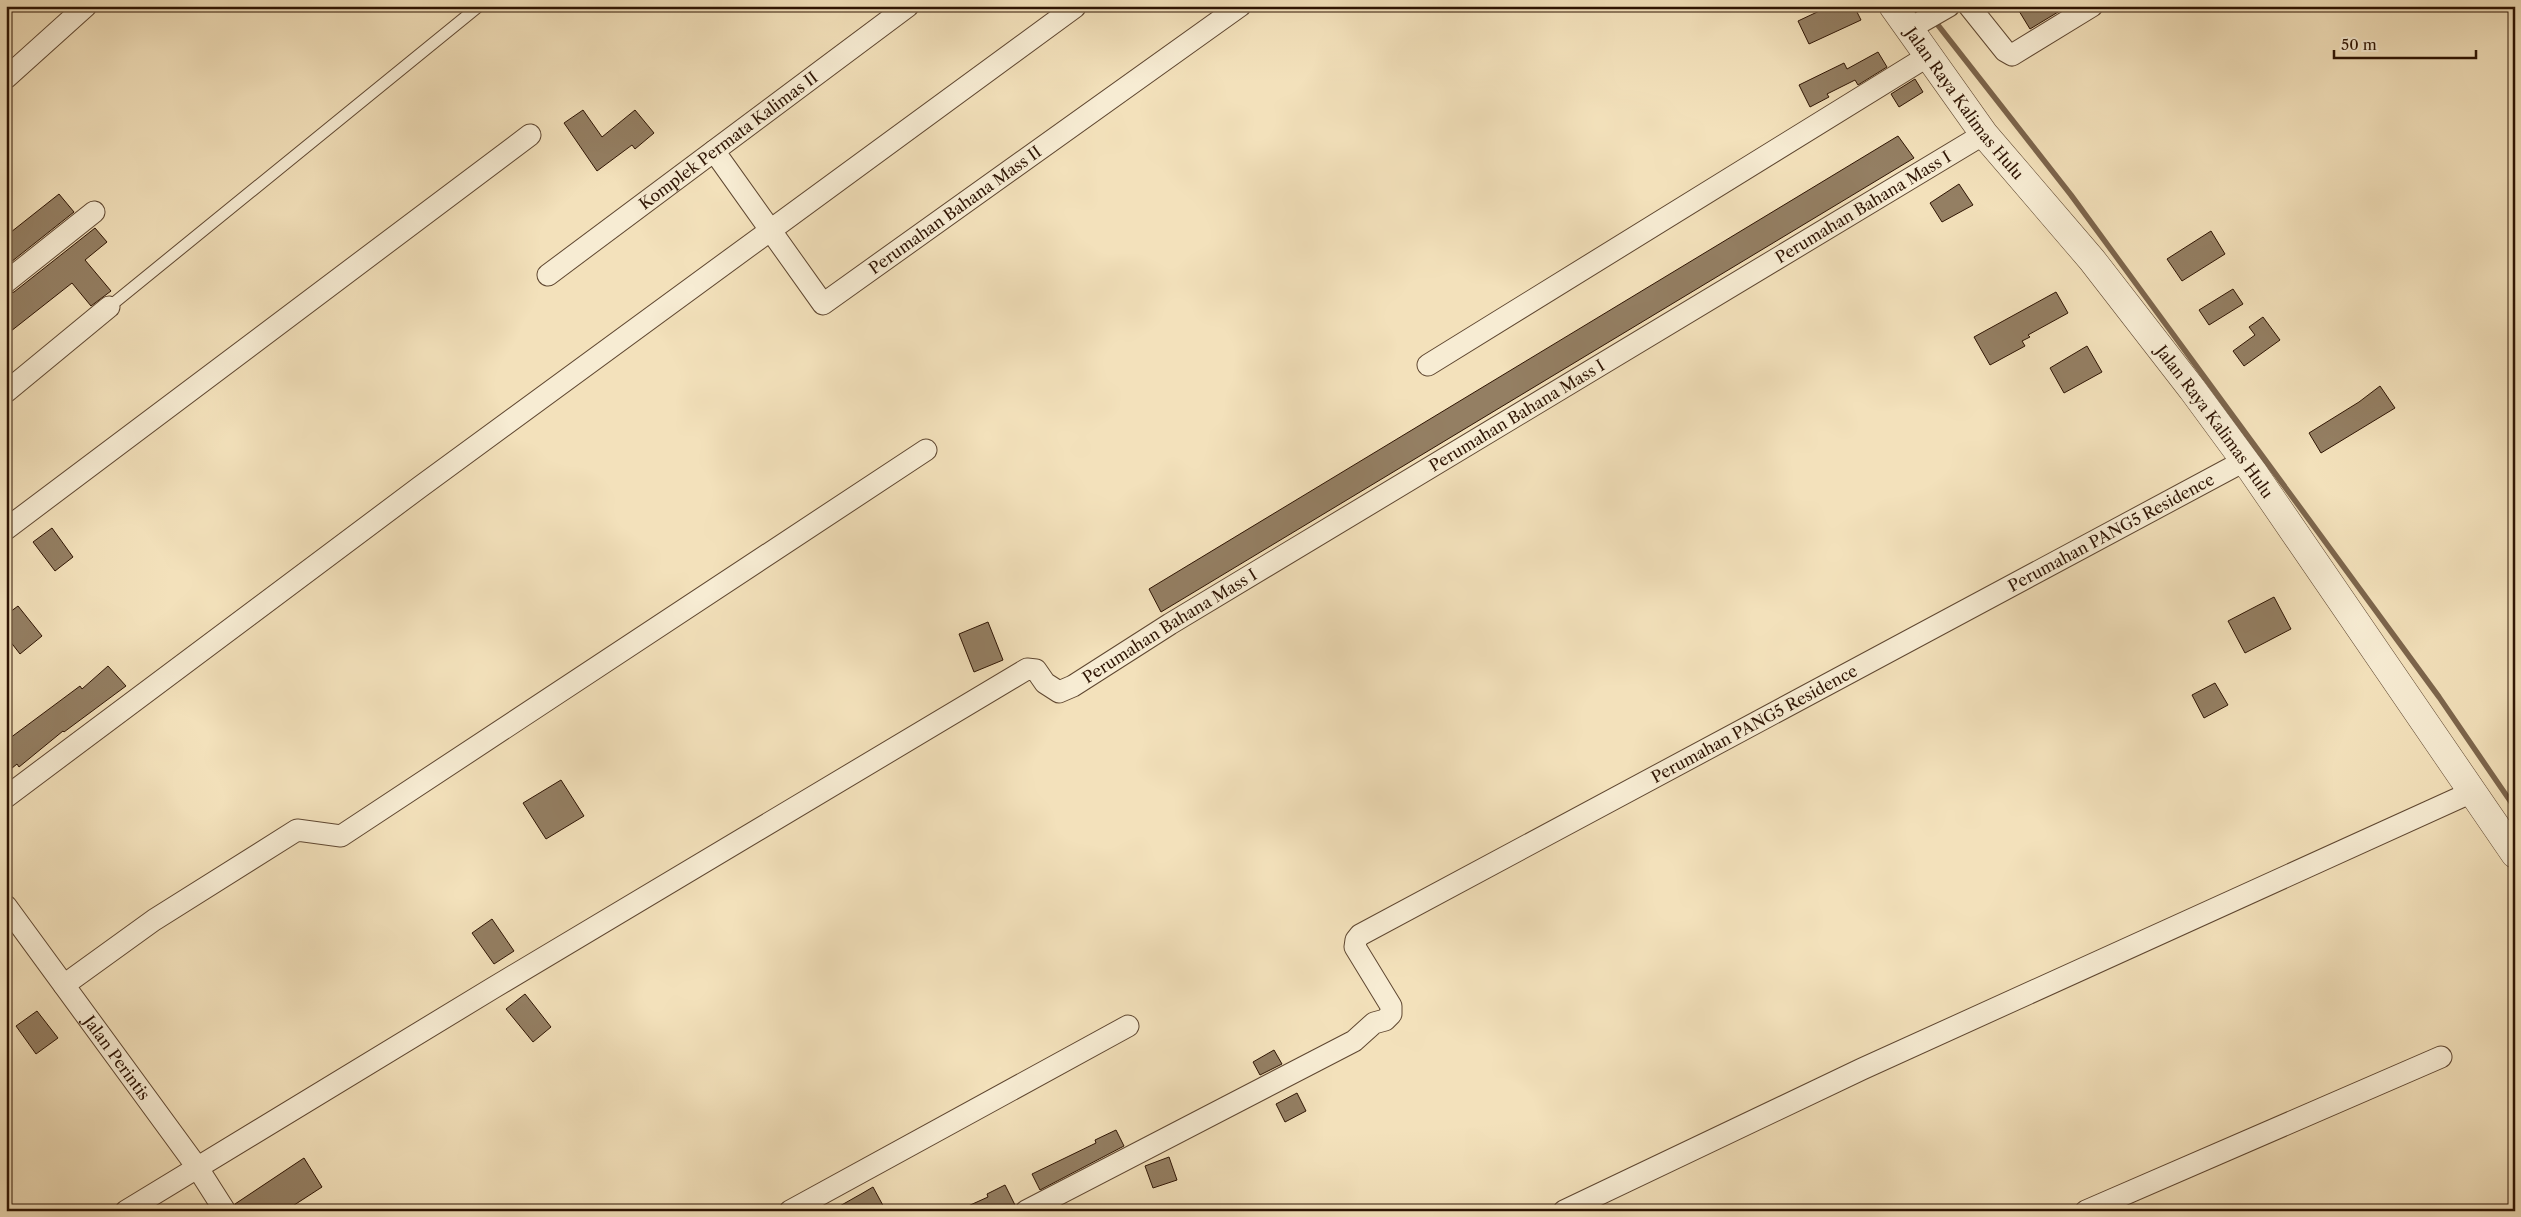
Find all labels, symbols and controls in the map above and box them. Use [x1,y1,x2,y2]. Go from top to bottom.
street label: Jalan Raya Kalimas Hulu [1900,21,2029,184]
scale bar [2334,28,2476,60]
text: 50 m [2341,35,2377,54]
street label: Komplek Permata Kalimas II [635,67,822,214]
street label: Perumahan Bahana Mass II [865,141,1045,278]
street label: Perumahan Bahana Mass I [1771,146,1954,267]
street label: Jalan Raya Kalimas Hulu [2150,339,2278,502]
street label: Perumahan Bahana Mass I [1425,355,1608,476]
street label: Perumahan PANG5 Residence [2005,469,2218,596]
street label: Perumahan Bahana Mass I [1079,564,1260,687]
street label: Perumahan PANG5 Residence [1648,660,1861,787]
street label: Jalan Perintis [78,1009,155,1104]

